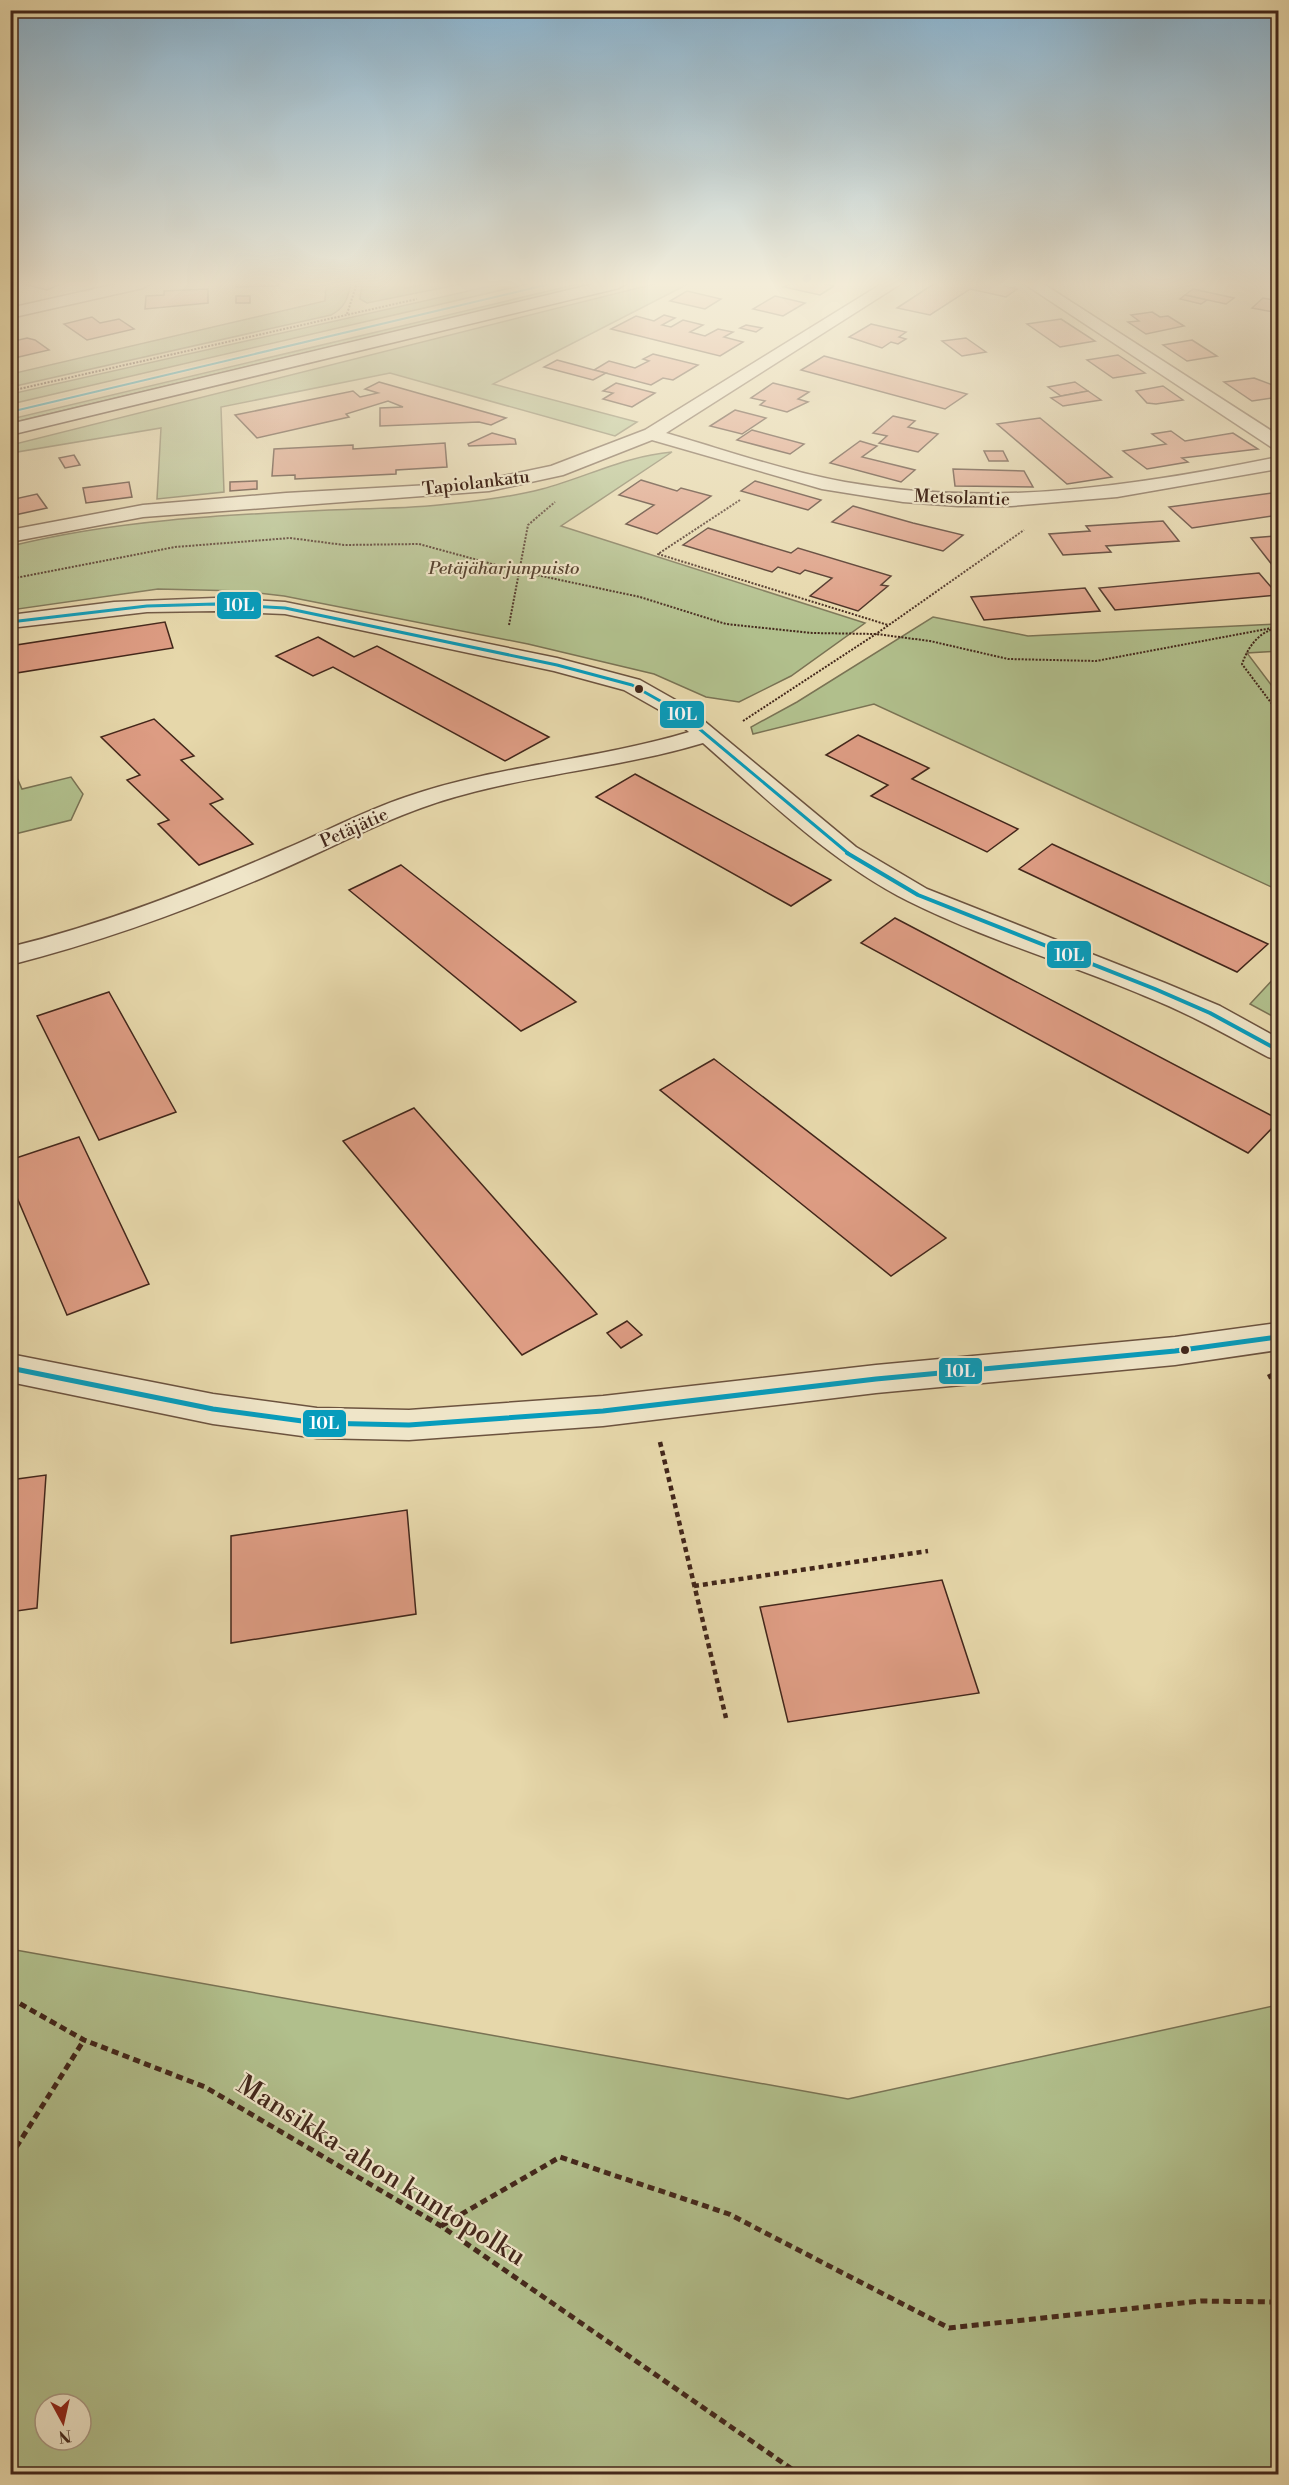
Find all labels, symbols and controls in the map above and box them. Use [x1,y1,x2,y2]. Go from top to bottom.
street label: Tapiolankatu [421,465,532,501]
street label: Metsolantie [914,485,1010,511]
park label: Petäjäharjunpuisto [427,557,580,580]
line badge: 10L [216,591,262,620]
text: 10L [224,596,254,616]
unlabelled marker [633,683,645,695]
line badge: 10L [659,700,705,729]
text: 10L [667,705,697,725]
street label: Petäjätie [316,803,392,853]
line badge: 10L [1046,940,1092,969]
text: 10L [1054,946,1084,966]
unlabelled marker [1179,1344,1191,1356]
line badge: 10L [938,1357,983,1385]
text: 10L [945,1362,975,1382]
line badge: 10L [302,1409,347,1438]
text: 10L [309,1414,339,1434]
street label: Mansikka-ahon kuntopolku [230,2068,532,2274]
north arrow [33,2392,93,2452]
text: N [57,2425,73,2447]

